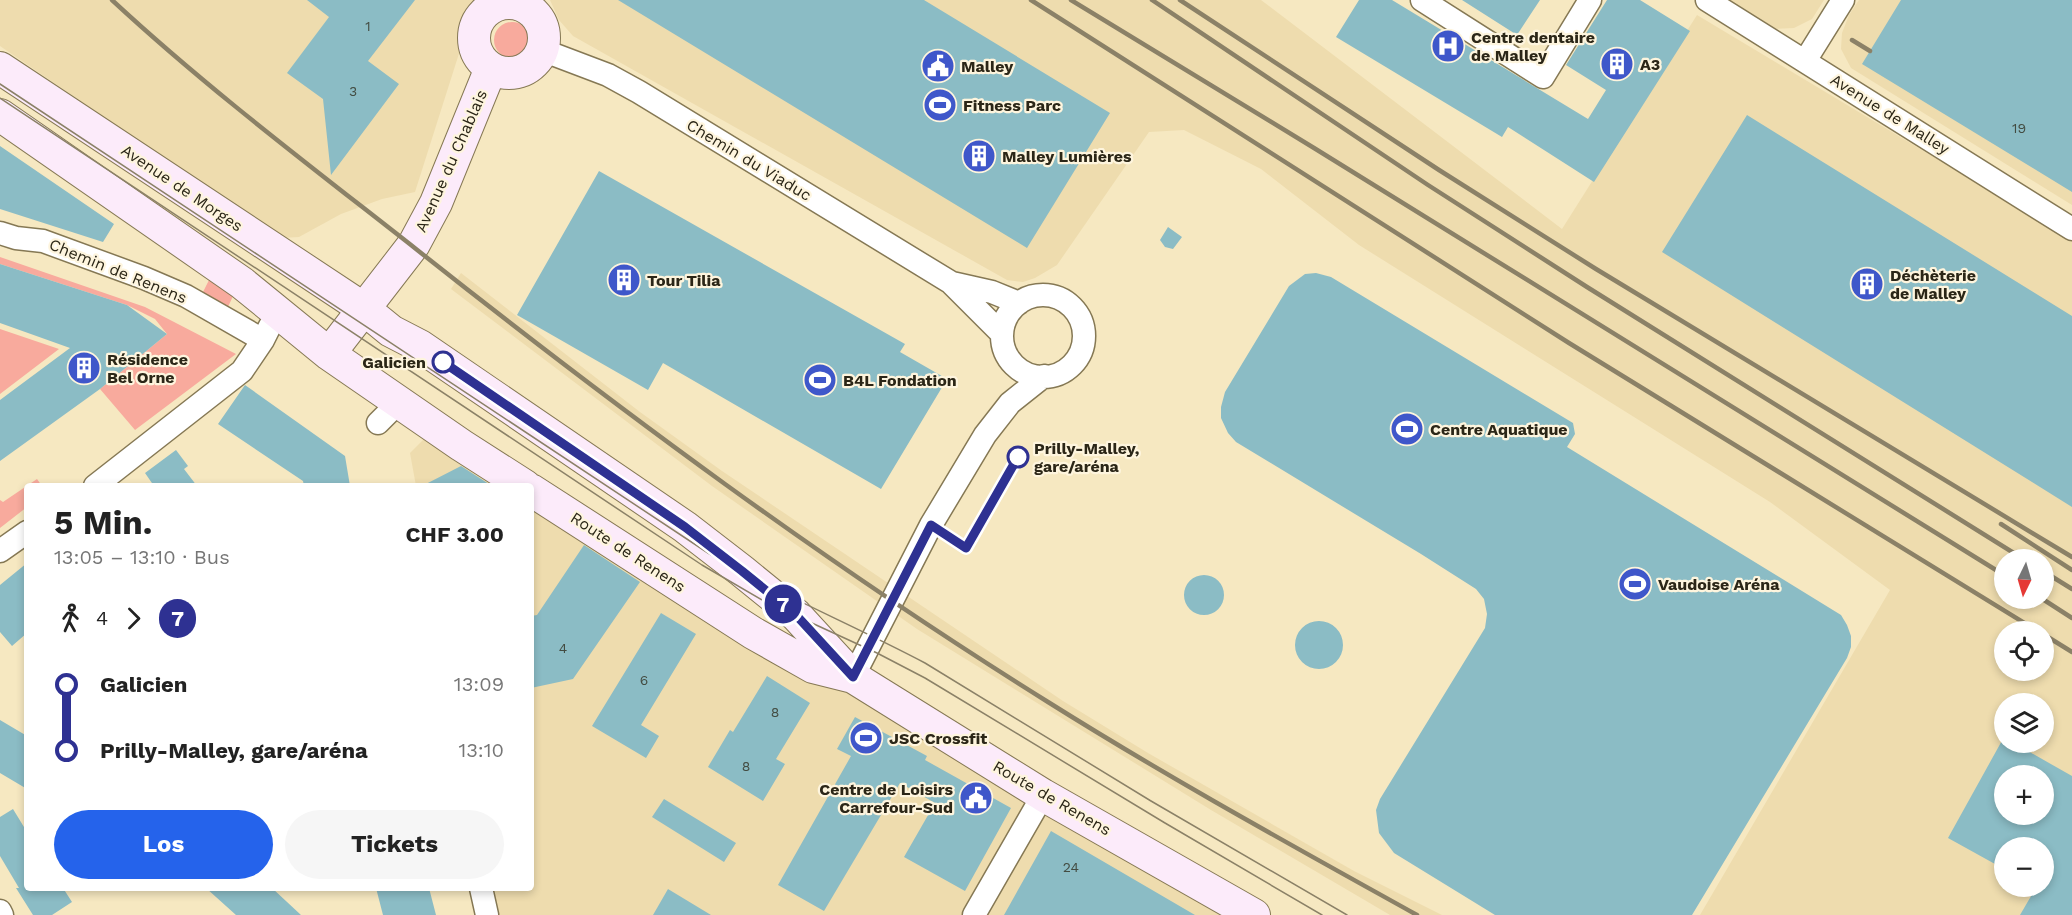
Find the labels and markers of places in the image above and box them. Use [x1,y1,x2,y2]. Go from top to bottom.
hospital icon: Centre dentaire de Malley [1430,28,1466,64]
place label: Centre dentaire de Malley [1471,28,1595,65]
building icon: A3 [1599,46,1635,82]
public building icon: Malley [920,48,956,84]
place label: A3 [1640,55,1660,74]
place label: Malley [961,57,1014,76]
sports icon: Fitness Parc [922,87,958,123]
place label: Fitness Parc [963,96,1061,115]
building icon: Malley Lumières [961,138,997,174]
place label: Malley Lumières [1002,147,1132,166]
building icon: Tour Tilia [606,262,642,298]
building icon: Déchèterie de Malley [1849,266,1885,302]
place label: Déchèterie de Malley [1890,266,1976,303]
place label: Tour Tilia [647,271,721,290]
building icon: Résidence Bel Orne [66,350,102,386]
place label: Résidence Bel Orne [107,350,188,387]
marker: Galicien [432,351,454,373]
place label: Galicien [362,353,426,372]
sports icon: B4L Fondation [802,362,838,398]
place label: B4L Fondation [843,371,957,390]
sports icon: Centre Aquatique [1389,411,1425,447]
place label: Centre Aquatique [1430,420,1568,439]
place label: Prilly-Malley, gare/aréna [1034,439,1139,476]
marker: Prilly-Malley, gare/aréna [1007,446,1029,468]
sports icon: Vaudoise Aréna [1617,566,1653,602]
place label: Vaudoise Aréna [1658,575,1780,594]
sports icon: JSC Crossfit [848,720,884,756]
place label: JSC Crossfit [889,729,987,748]
place label: Centre de Loisirs Carrefour-Sud [819,780,953,817]
public building icon: Centre de Loisirs Carrefour-Sud [958,780,994,816]

